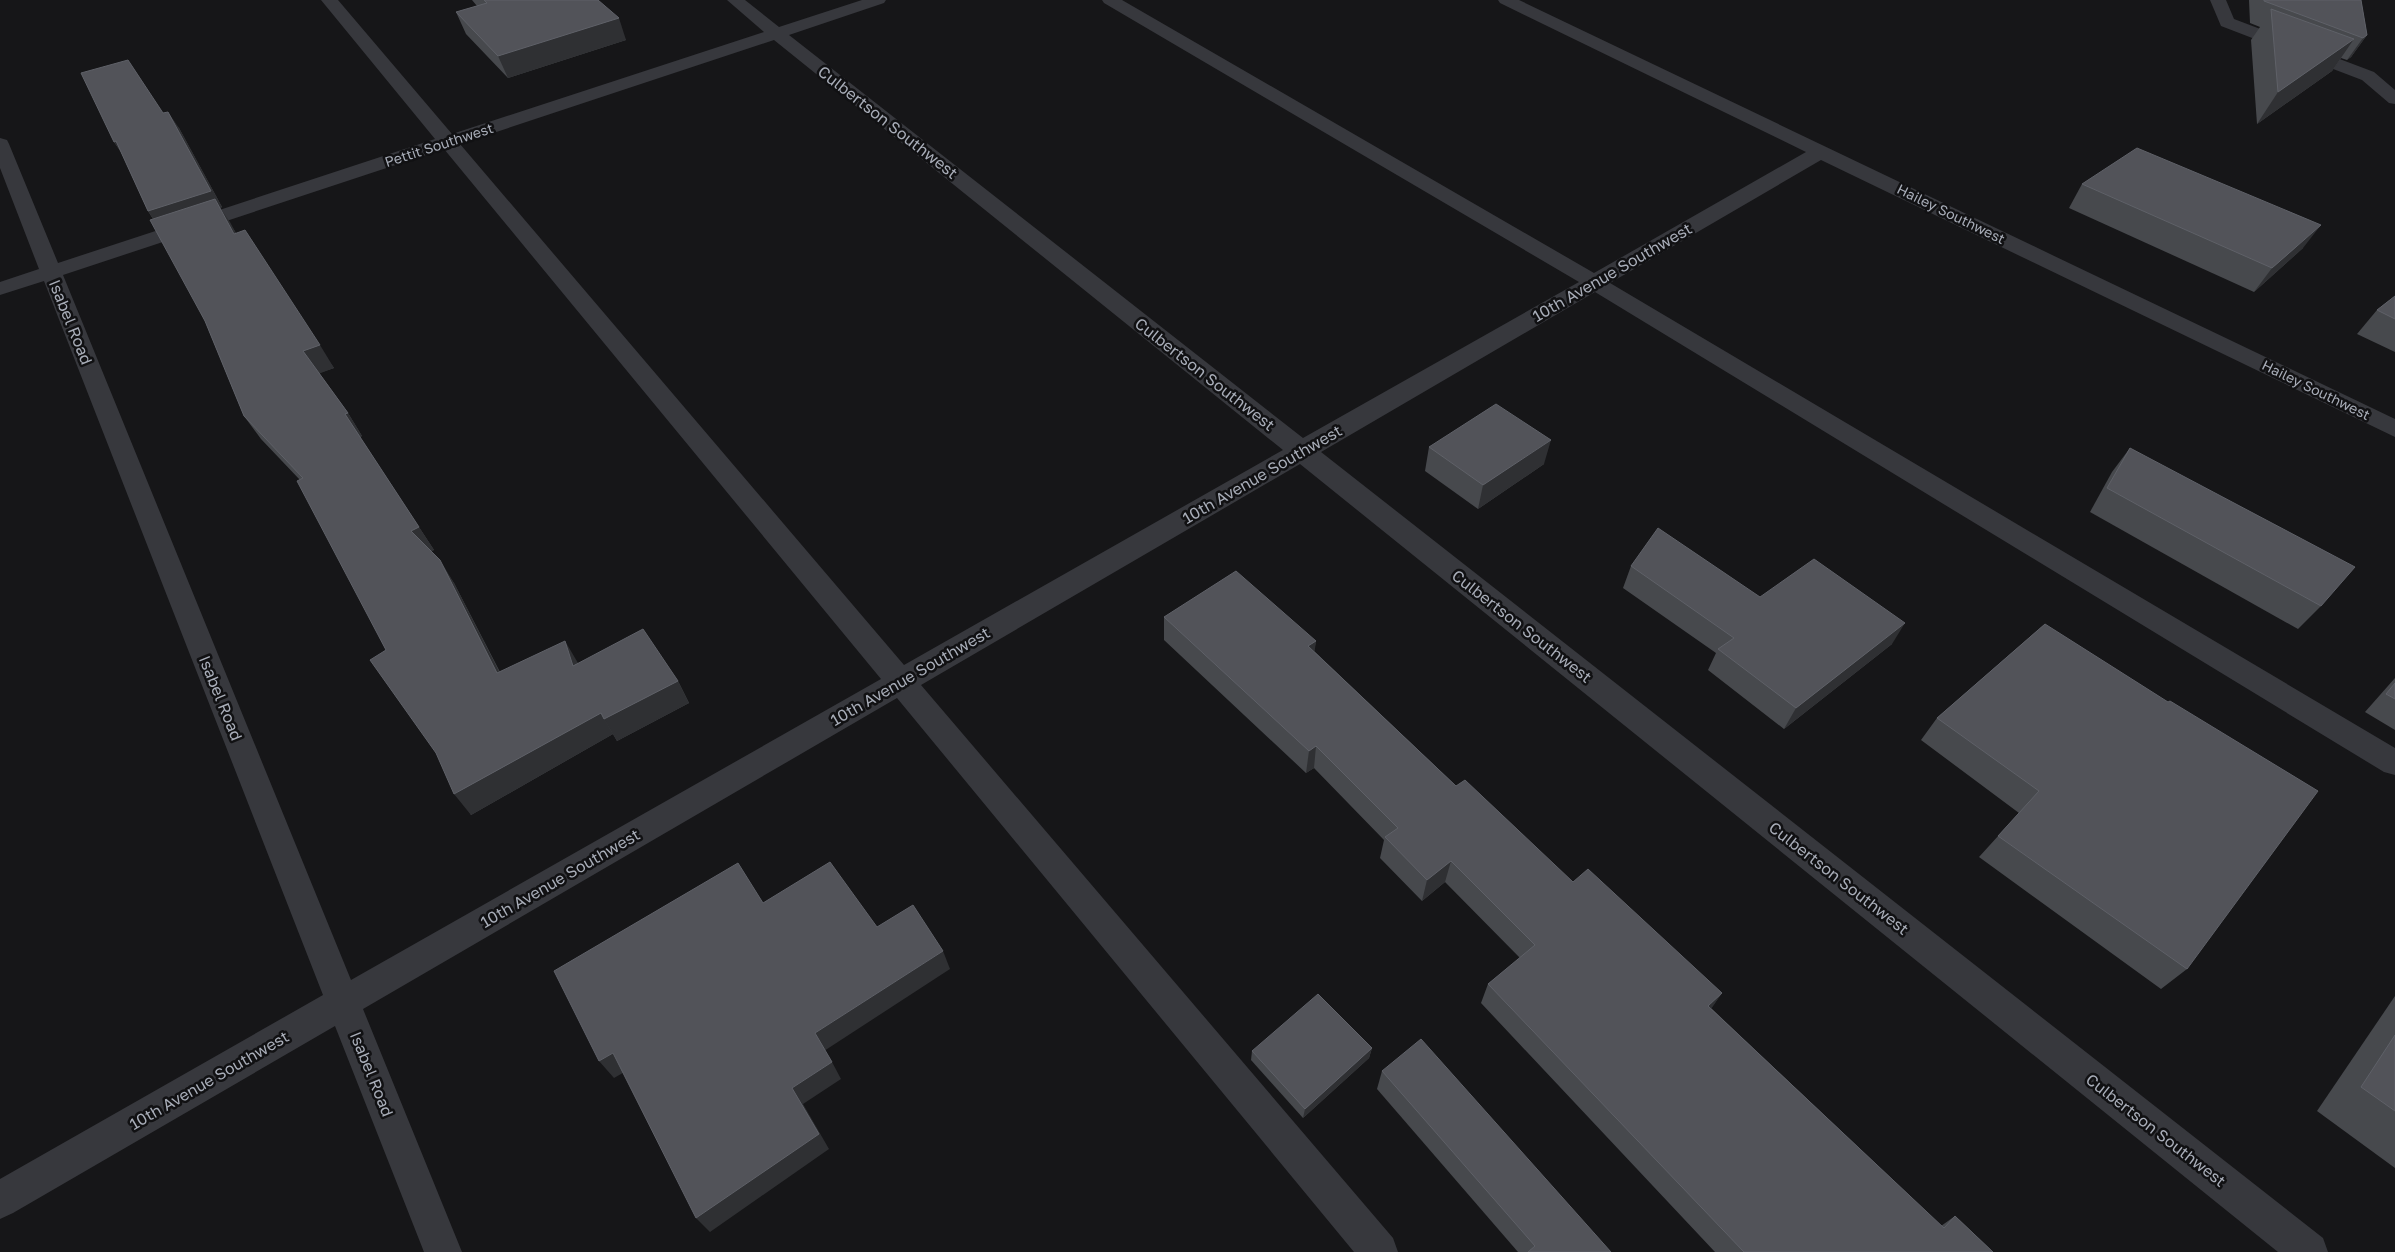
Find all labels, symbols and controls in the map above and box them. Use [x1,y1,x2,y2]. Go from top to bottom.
street label: Culbertson Southwest [814,61,962,183]
street label: Pettit Southwest [382,119,495,170]
street label: Hailey Southwest [1894,180,2008,247]
street label: 10th Avenue Southwest [1529,218,1695,326]
street label: Isabel Road [45,277,97,367]
street label: Culbertson Southwest [1131,313,1279,435]
street label: Hailey Southwest [2259,356,2373,423]
street label: 10th Avenue Southwest [1179,420,1345,528]
street label: Culbertson Southwest [1448,565,1596,687]
street label: 10th Avenue Southwest [827,622,993,730]
street label: Isabel Road [195,653,247,743]
street label: Culbertson Southwest [1765,817,1913,939]
street label: 10th Avenue Southwest [477,824,643,932]
street label: 10th Avenue Southwest [126,1026,292,1134]
street label: Isabel Road [346,1029,398,1119]
street label: Culbertson Southwest [2082,1069,2230,1191]

